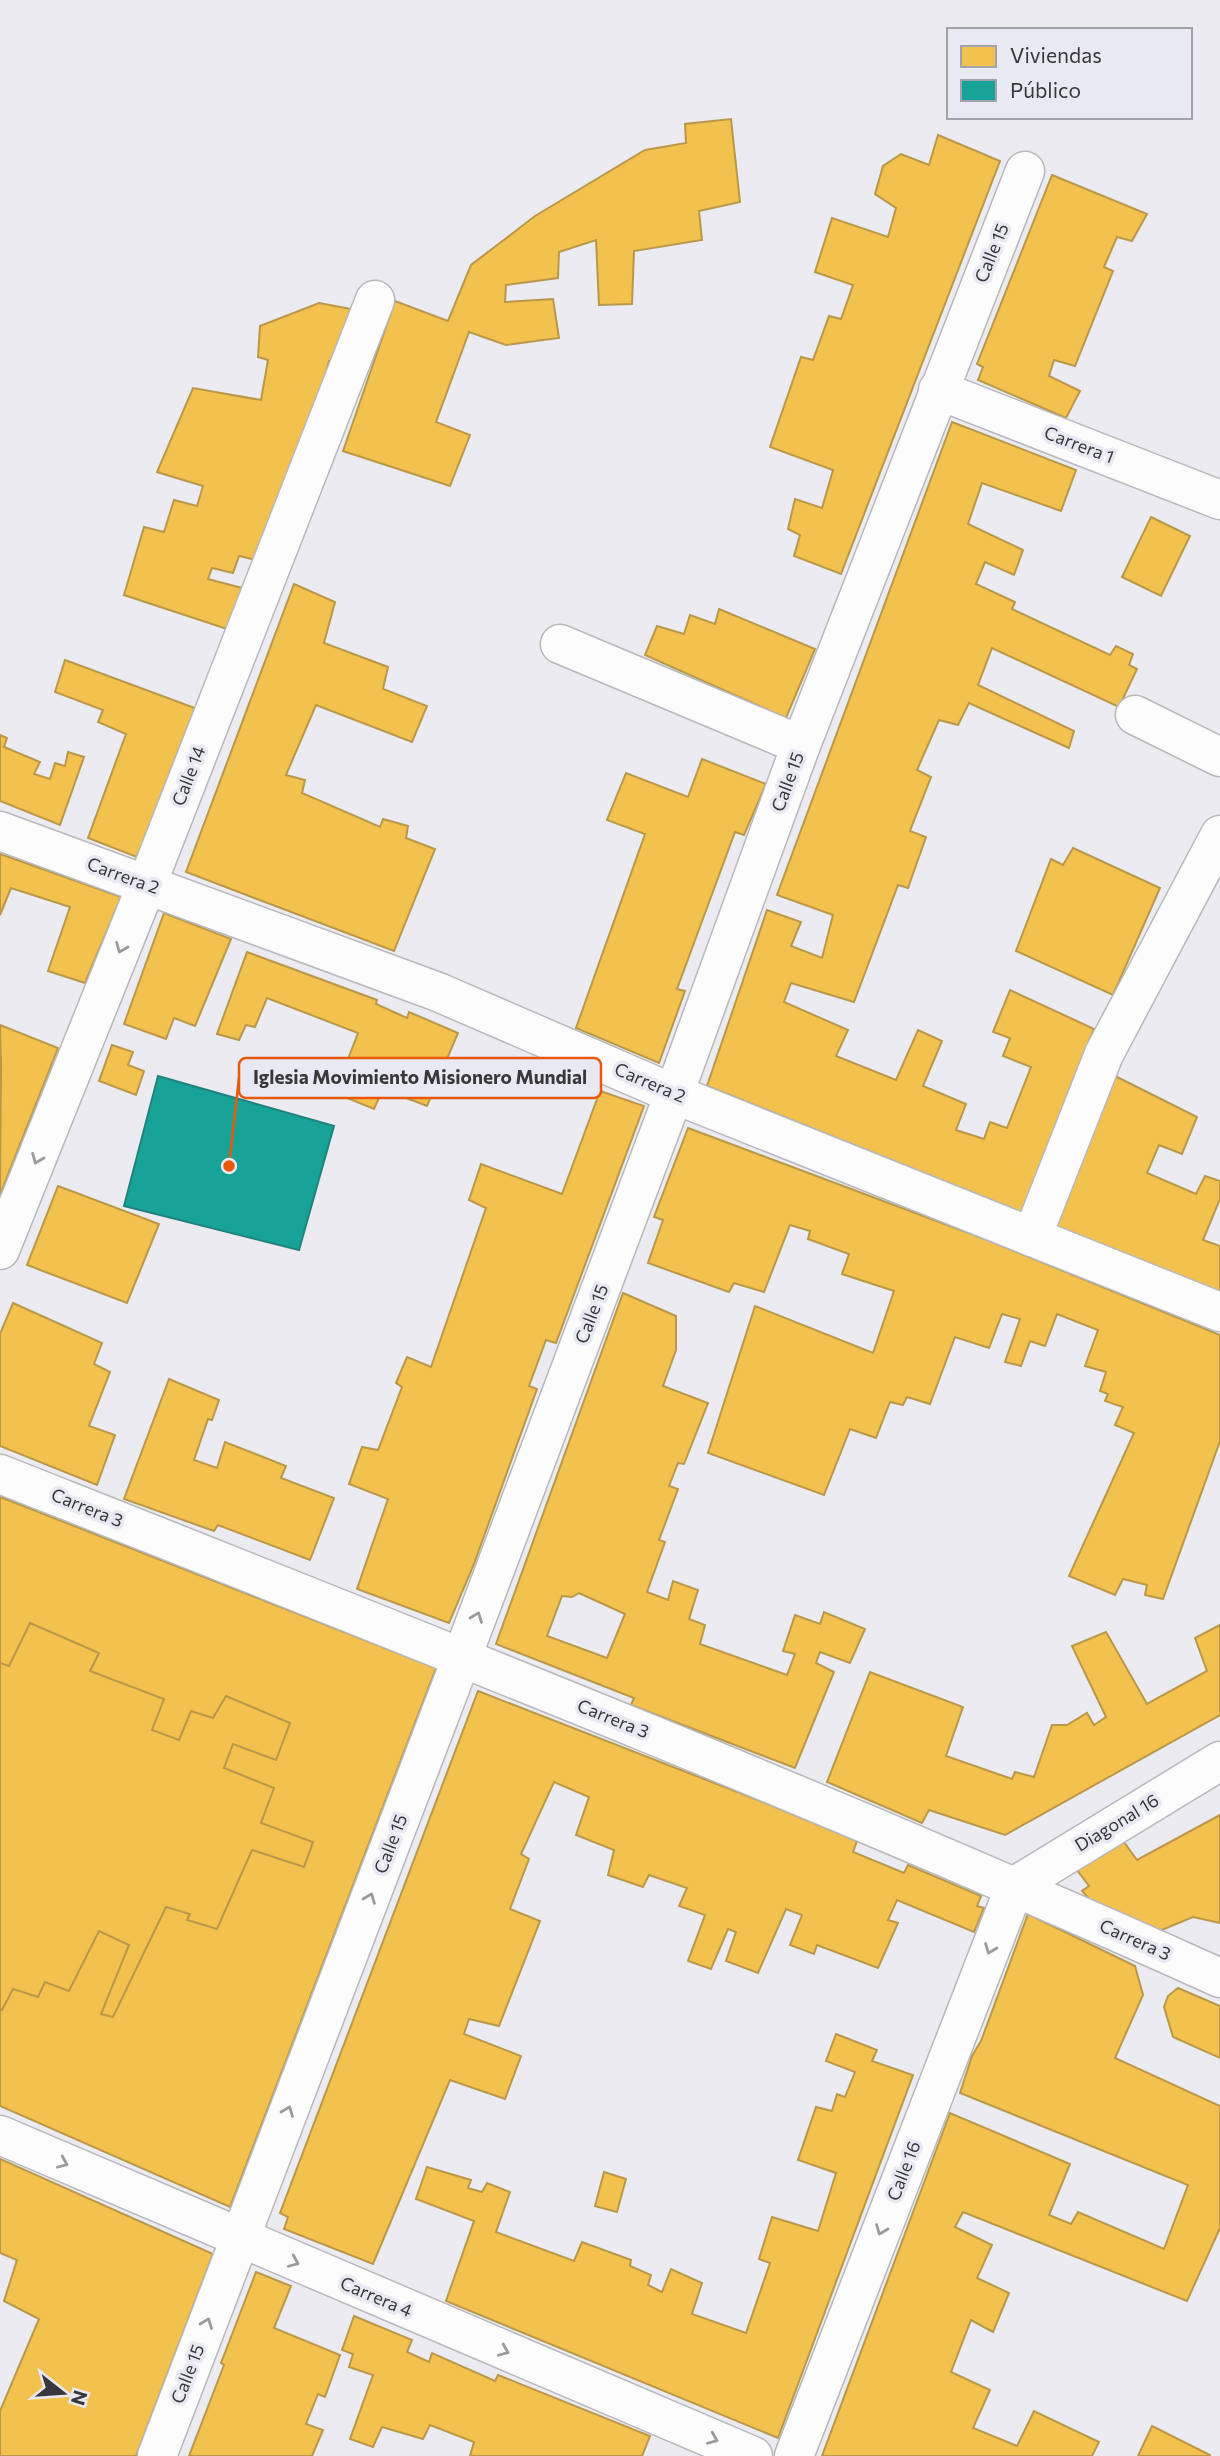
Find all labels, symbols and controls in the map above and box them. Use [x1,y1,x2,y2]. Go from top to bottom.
legend [947,28,1192,119]
text: Viviendas [1010,42,1102,67]
text: Público [1010,77,1081,102]
street label: Calle 15 [969,220,1013,285]
street label: Carrera 1 [1041,421,1117,467]
street label: Calle 14 [167,742,210,809]
street label: Calle 15 [766,749,808,814]
street label: Carrera 2 [84,852,162,898]
one-way arrow [116,941,130,953]
street label: Carrera 2 [611,1057,689,1107]
callout: Iglesia Movimiento Misionero Mundial [239,1058,601,1098]
text: Iglesia Movimiento Misionero Mundial [253,1065,587,1088]
one-way arrow [31,1152,45,1164]
street label: Calle 15 [570,1281,612,1346]
street label: Carrera 3 [48,1483,126,1531]
one-way arrow [469,1612,483,1624]
street label: Carrera 3 [574,1694,652,1742]
street label: Diagonal 16 [1071,1789,1162,1856]
street label: Calle 15 [369,1811,411,1876]
one-way arrow [361,1893,375,1905]
street label: Carrera 3 [1096,1914,1174,1964]
one-way arrow [984,1943,998,1955]
one-way arrow [280,2105,294,2117]
street label: Calle 16 [882,2138,925,2204]
one-way arrow [56,2154,68,2168]
one-way arrow [876,2223,890,2235]
one-way arrow [287,2254,299,2268]
street label: Carrera 4 [337,2271,416,2321]
one-way arrow [199,2318,213,2330]
street label: Calle 15 [166,2341,208,2406]
one-way arrow [497,2342,509,2356]
north arrow [28,2358,98,2428]
text: N [67,2388,93,2408]
one-way arrow [706,2431,719,2445]

